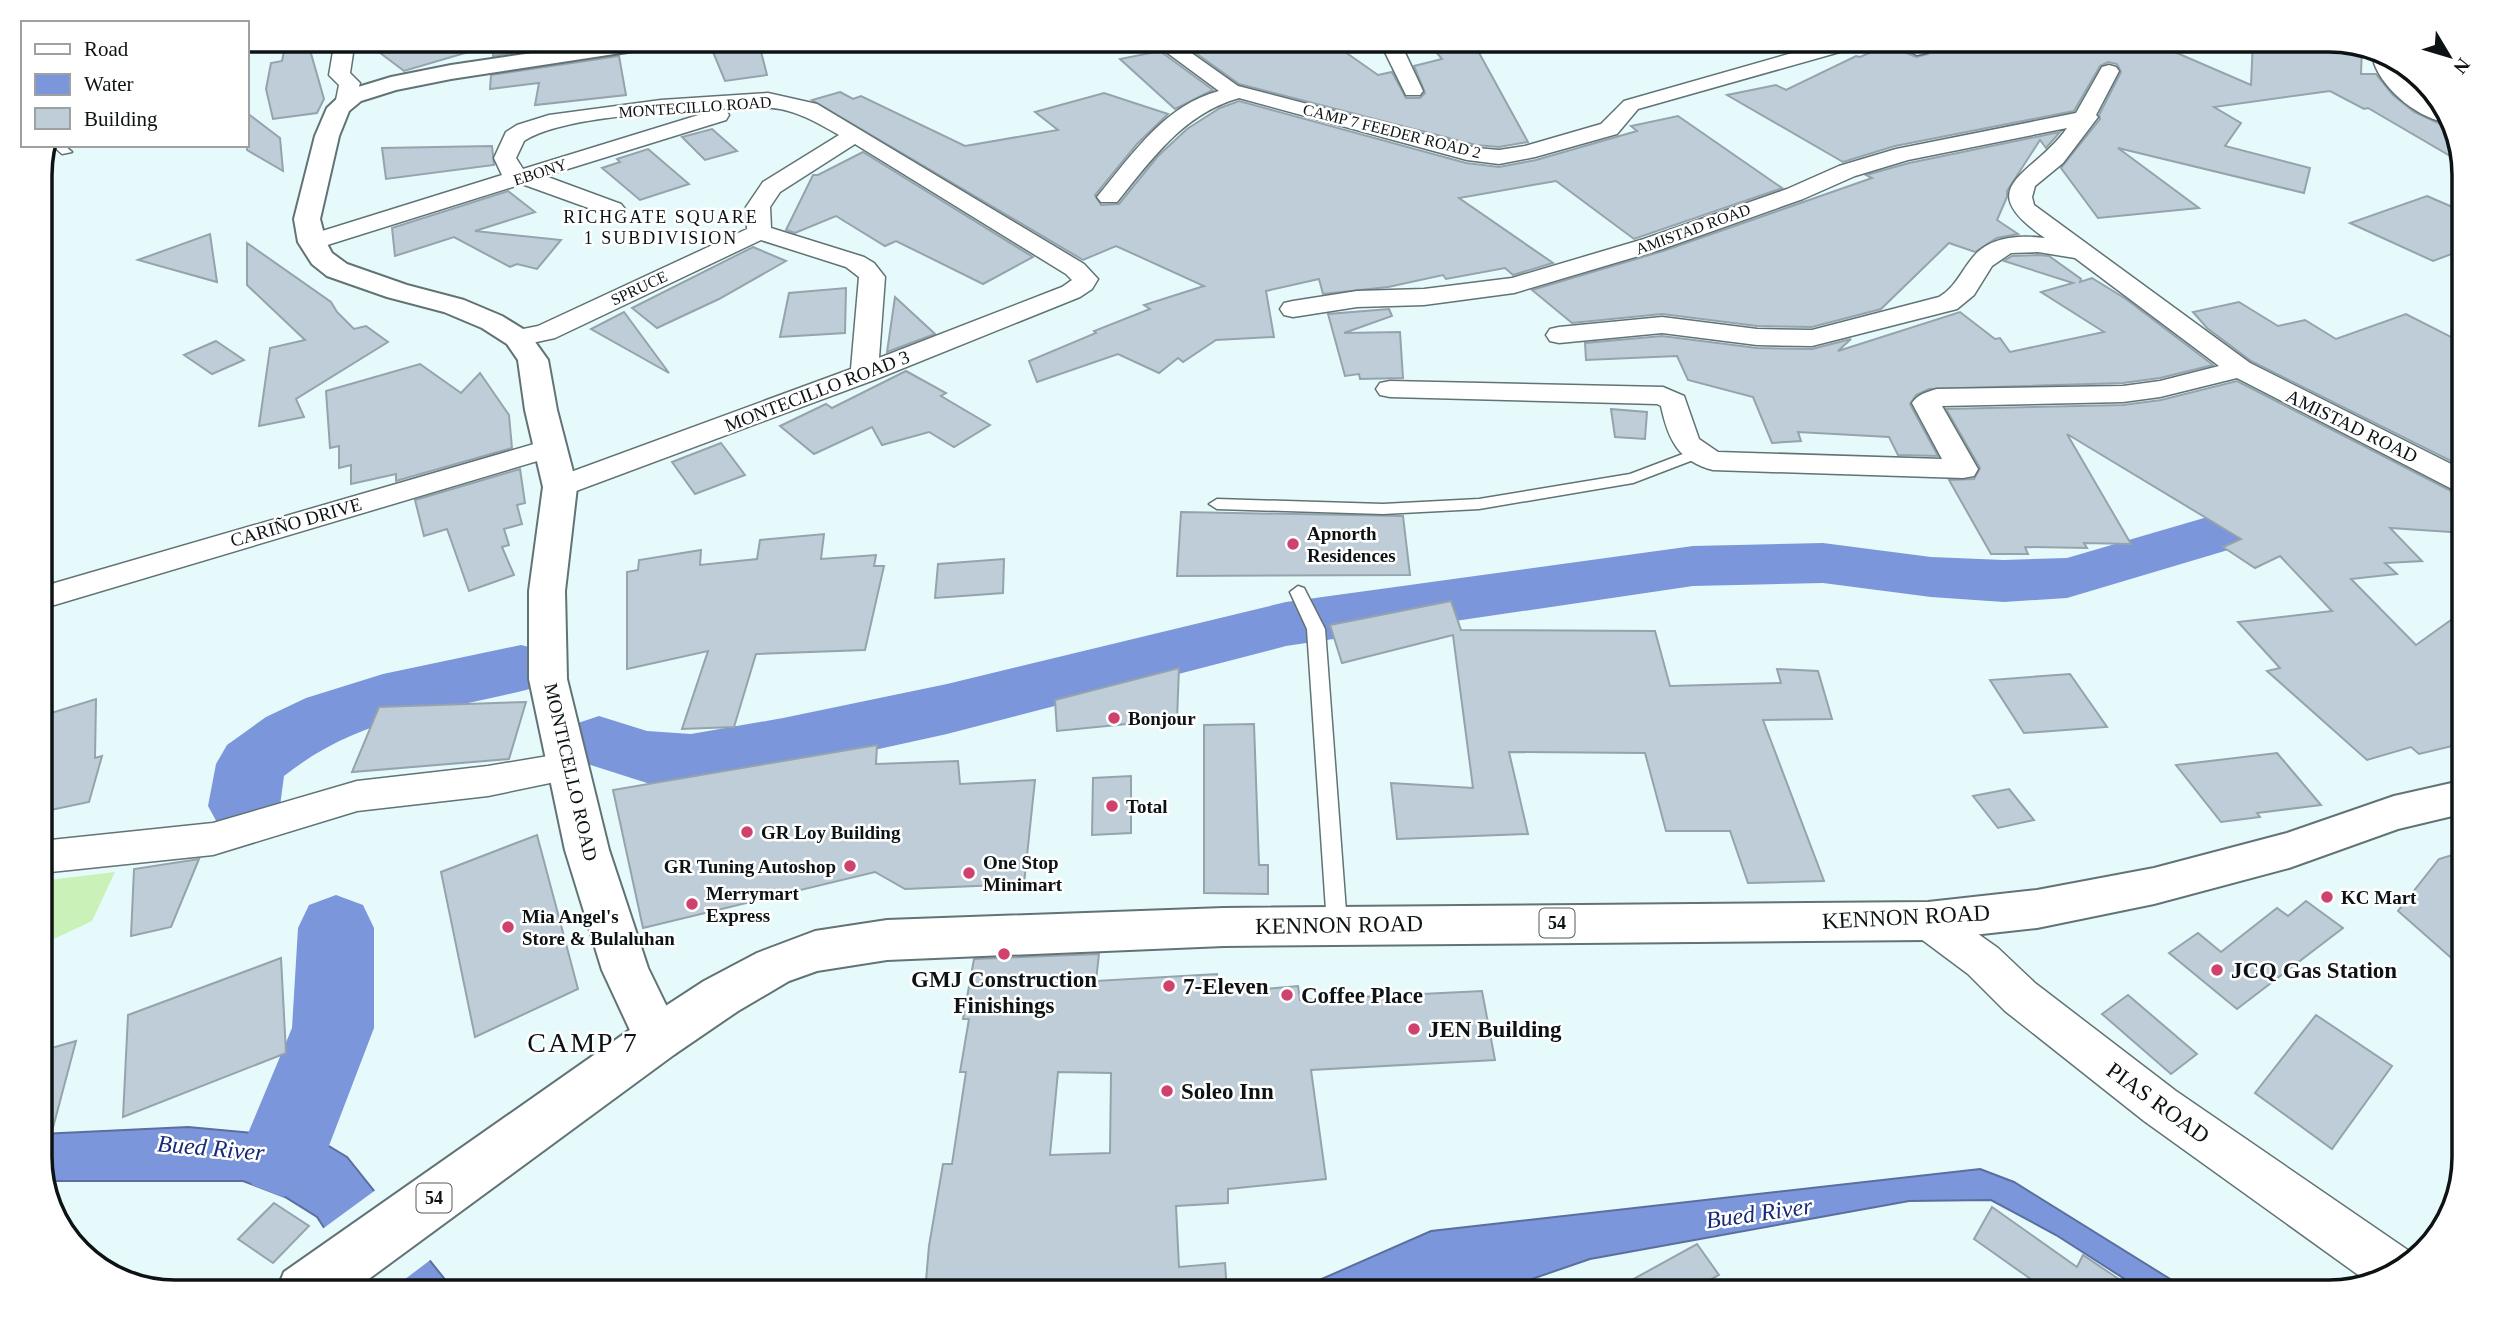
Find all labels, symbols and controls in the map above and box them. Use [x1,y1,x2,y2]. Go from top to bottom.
legend [21,21,248,147]
north arrow [2414,21,2484,91]
text: Road [84,37,129,61]
text: N [2449,54,2475,78]
text: Water [84,72,134,96]
street label: MONTECILLO ROAD [618,93,772,121]
street label: CAMP 7 FEEDER ROAD 2 [1301,101,1483,161]
text: Building [84,107,158,131]
street label: EBONY [511,155,569,189]
street label: AMISTAD ROAD [1633,200,1753,258]
district label: RICHGATE SQUARE 1 SUBDIVISION [563,207,759,248]
street label: SPRUCE [608,268,670,308]
street label: MONTECILLO ROAD 3 [722,346,912,436]
street label: AMISTAD ROAD [2283,385,2421,467]
street label: CARIÑO DRIVE [228,493,364,551]
place label: Apnorth Residences [1307,523,1396,566]
marker: Apnorth Residences [1285,536,1301,552]
street label: MONTICELLO ROAD [540,681,602,863]
place label: Bonjour [1128,708,1196,729]
marker: Bonjour [1106,710,1122,726]
place label: Total [1126,796,1168,817]
marker: Total [1104,798,1120,814]
place label: GR Loy Building [761,822,901,843]
marker: GR Loy Building [739,824,755,840]
place label: One Stop Minimart [983,852,1063,895]
place label: GR Tuning Autoshop [664,856,836,877]
marker: GR Tuning Autoshop [842,858,858,874]
marker: One Stop Minimart [961,865,977,881]
place label: Merrymart Express [706,883,799,926]
place label: KC Mart [2341,887,2417,908]
marker: KC Mart [2319,889,2335,905]
marker: Merrymart Express [684,896,700,912]
street label: KENNON ROAD [1821,900,1991,934]
place label: Mia Angel's Store & Bulaluhan [522,906,675,949]
road number: 54 [1540,908,1574,938]
street label: KENNON ROAD [1255,911,1423,939]
marker: Mia Angel's Store & Bulaluhan [500,919,516,935]
marker: GMJ Construction Finishings [996,946,1012,962]
place label: JCQ Gas Station [2231,958,2397,983]
marker: JCQ Gas Station [2209,962,2225,978]
place label: GMJ Construction Finishings [911,967,1097,1018]
place label: 7-Eleven [1183,974,1269,999]
marker: 7-Eleven [1161,978,1177,994]
place label: Coffee Place [1301,983,1423,1008]
marker: Coffee Place [1279,987,1295,1003]
place label: JEN Building [1428,1017,1562,1042]
marker: JEN Building [1406,1021,1422,1037]
district label: CAMP 7 [527,1027,639,1058]
street label: PIAS ROAD [2102,1057,2214,1149]
place label: Soleo Inn [1181,1079,1274,1104]
marker: Soleo Inn [1159,1083,1175,1099]
water label: Bued River [156,1130,266,1166]
road number: 54 [416,1184,452,1212]
water label: Bued River [1704,1193,1815,1233]

